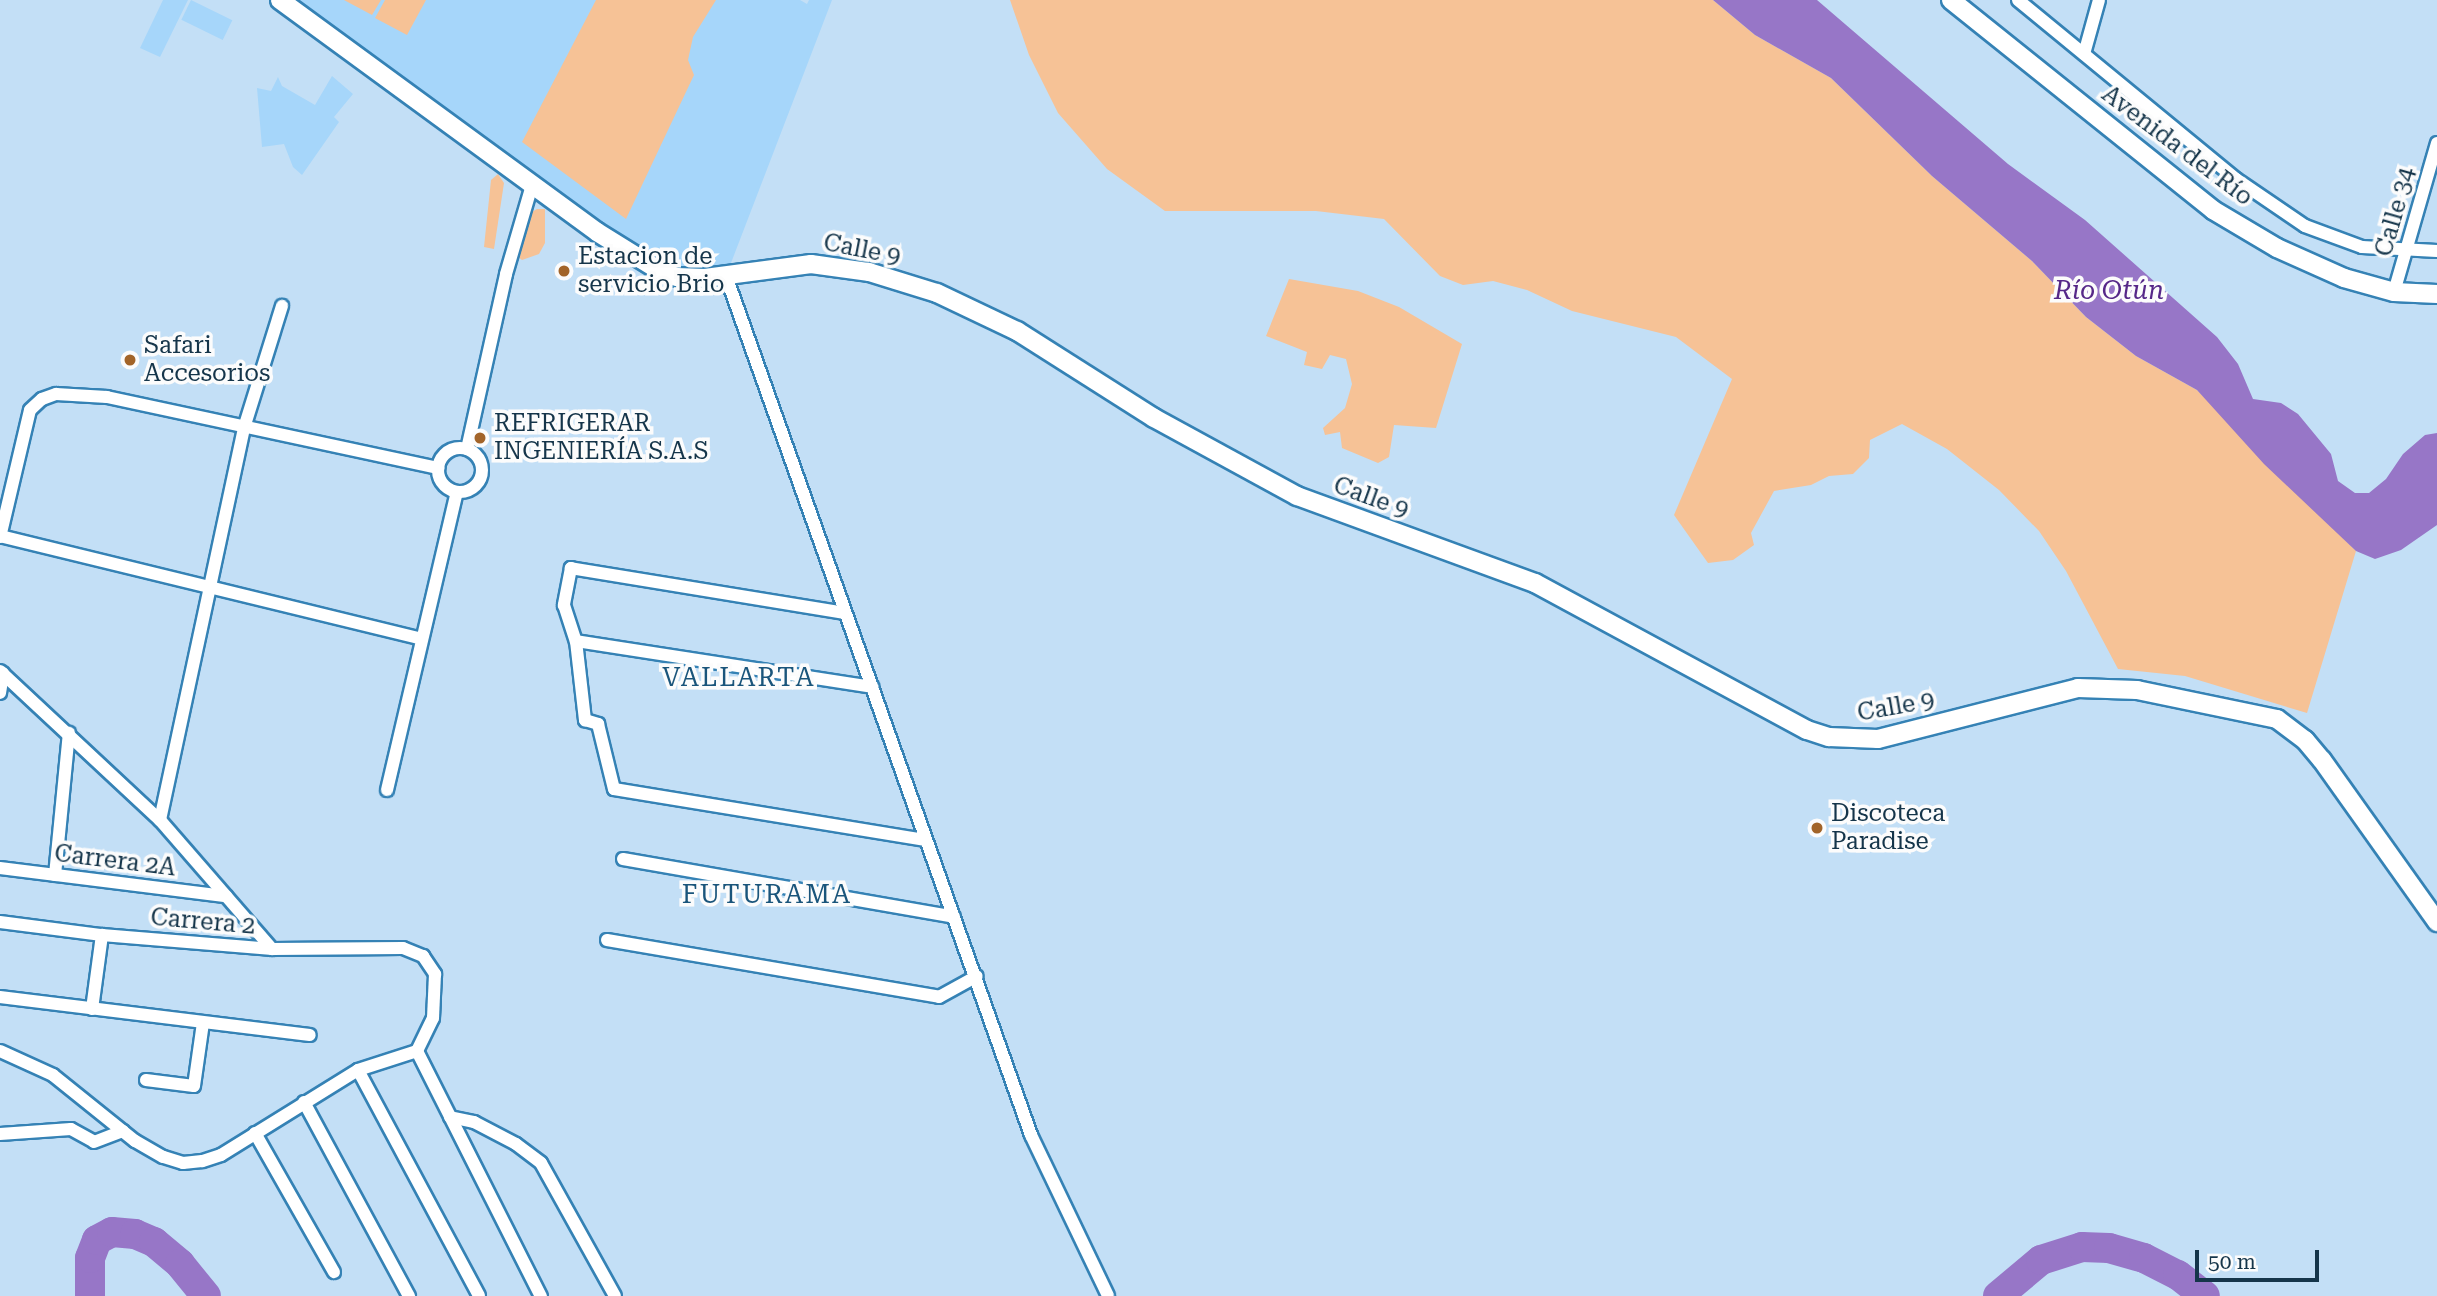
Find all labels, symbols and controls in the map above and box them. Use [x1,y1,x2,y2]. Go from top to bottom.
street label: Avenida del Río [2096,80,2258,212]
street label: Calle 34 [2370,164,2422,260]
street label: Calle 9 [821,228,903,272]
place label: Estacion de servicio Brio [578,243,725,299]
marker: Estacion de servicio Brio [556,263,572,279]
water label: Río Otún [2054,275,2164,307]
place label: Safari Accesorios [144,332,270,388]
marker: Safari Accesorios [122,352,138,368]
place label: REFRIGERAR INGENIERÍA S.A.S [494,410,708,466]
marker: REFRIGERAR INGENIERÍA S.A.S [472,430,488,446]
street label: Calle 9 [1330,471,1412,525]
district label: VALLARTA [663,662,815,694]
street label: Calle 9 [1855,686,1937,728]
place label: Discoteca Paradise [1831,800,1945,856]
marker: Discoteca Paradise [1809,820,1825,836]
street label: Carrera 2A [53,839,177,883]
district label: FUTURAMA [683,879,851,911]
street label: Carrera 2 [149,903,257,941]
scale bar [2199,1236,2323,1280]
text: 50 m [2208,1250,2256,1274]

